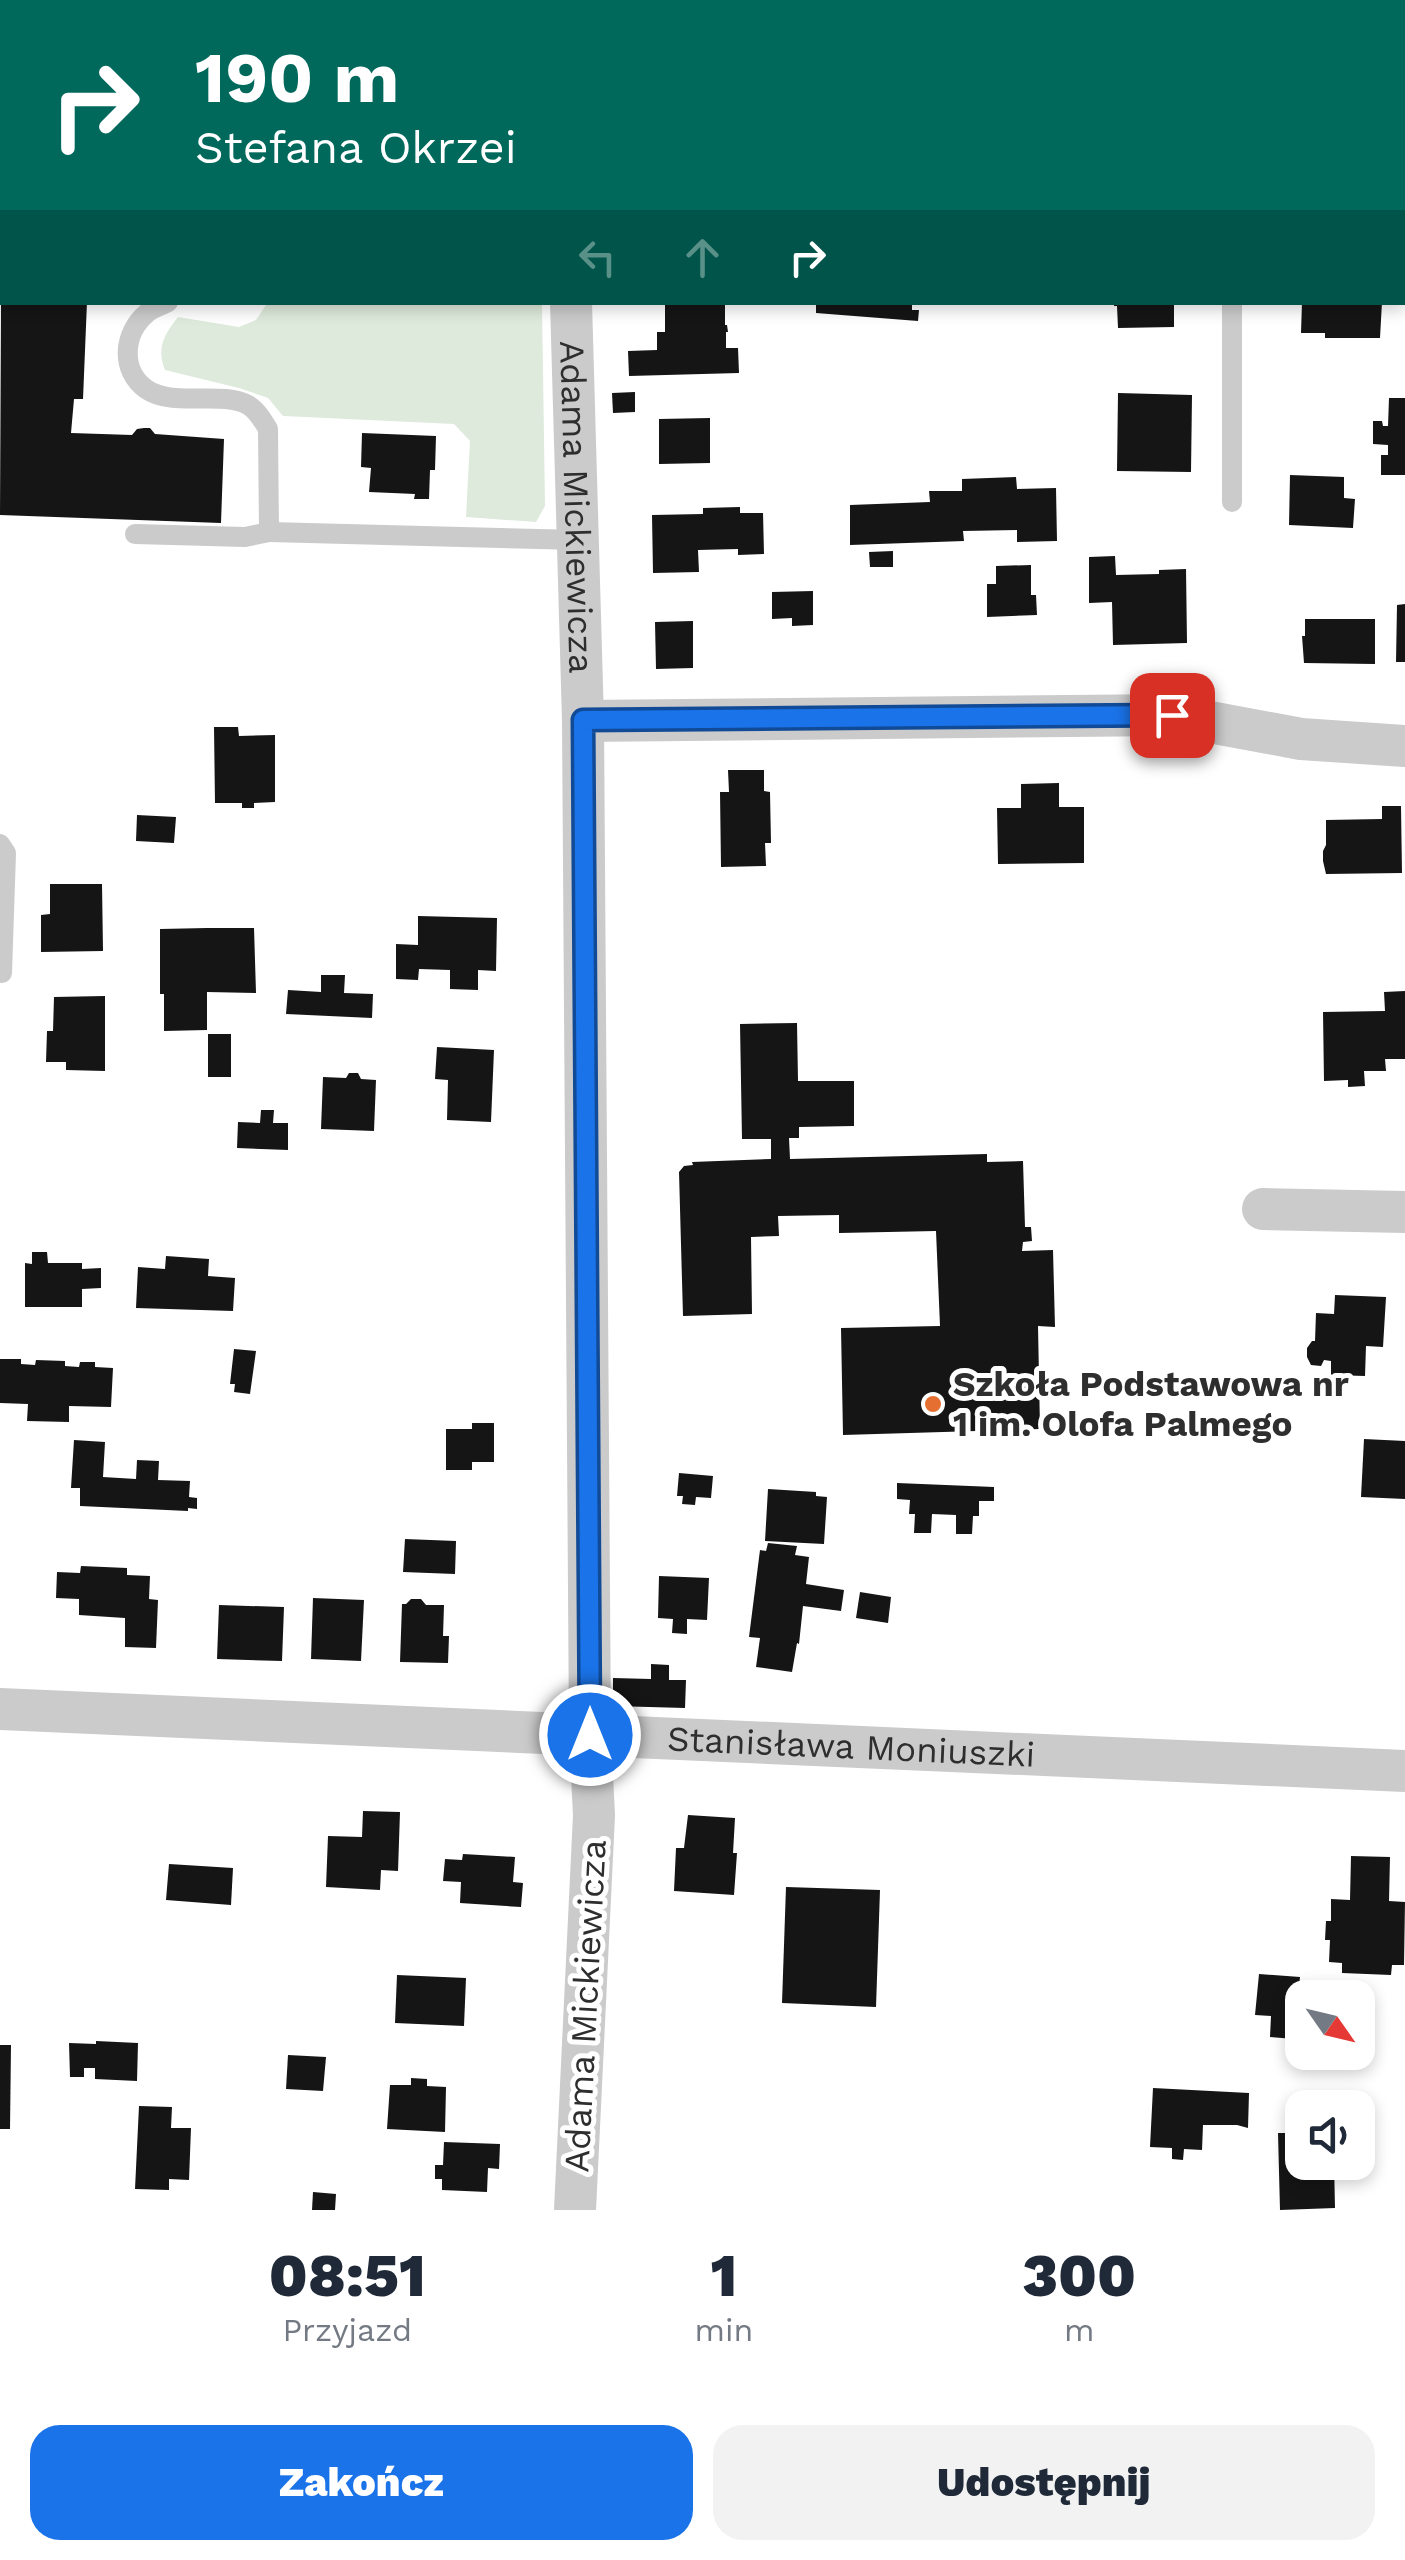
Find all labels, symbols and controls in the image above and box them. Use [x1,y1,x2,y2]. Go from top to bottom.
text: 190 m [195,37,399,119]
icon: right [30,40,160,170]
text: Stefana Okrzei [195,121,517,174]
icon: left [570,230,625,285]
icon: ahead [675,230,730,285]
icon: right [780,230,835,285]
street label: Adama Mickiewicza [551,340,603,674]
pin [1130,673,1215,758]
icon: arrive [1145,688,1200,743]
place label: Szkoła Podstawowa nr 1 im. Olofa Palmego [953,1363,1349,1445]
marker: Szkoła Podstawowa nr 1 im. Olofa Palmego [922,1393,944,1415]
position arrow [538,1683,642,1787]
street label: Stanisława Moniuszki [666,1717,1036,1776]
street label: Adama Mickiewicza [555,1839,615,2173]
north arrow [1285,1980,1375,2070]
map controls [1285,1980,1375,2180]
button: sound [1285,2090,1375,2180]
text: 08:51 [269,2240,426,2311]
text: 1 [711,2240,737,2311]
text: 300 [1022,2240,1136,2311]
text: Przyjazd [282,2311,412,2349]
text: min [695,2311,753,2349]
text: m [1064,2311,1094,2349]
button: Zakończ [30,2425,693,2540]
button: Udostępnij [713,2425,1375,2540]

